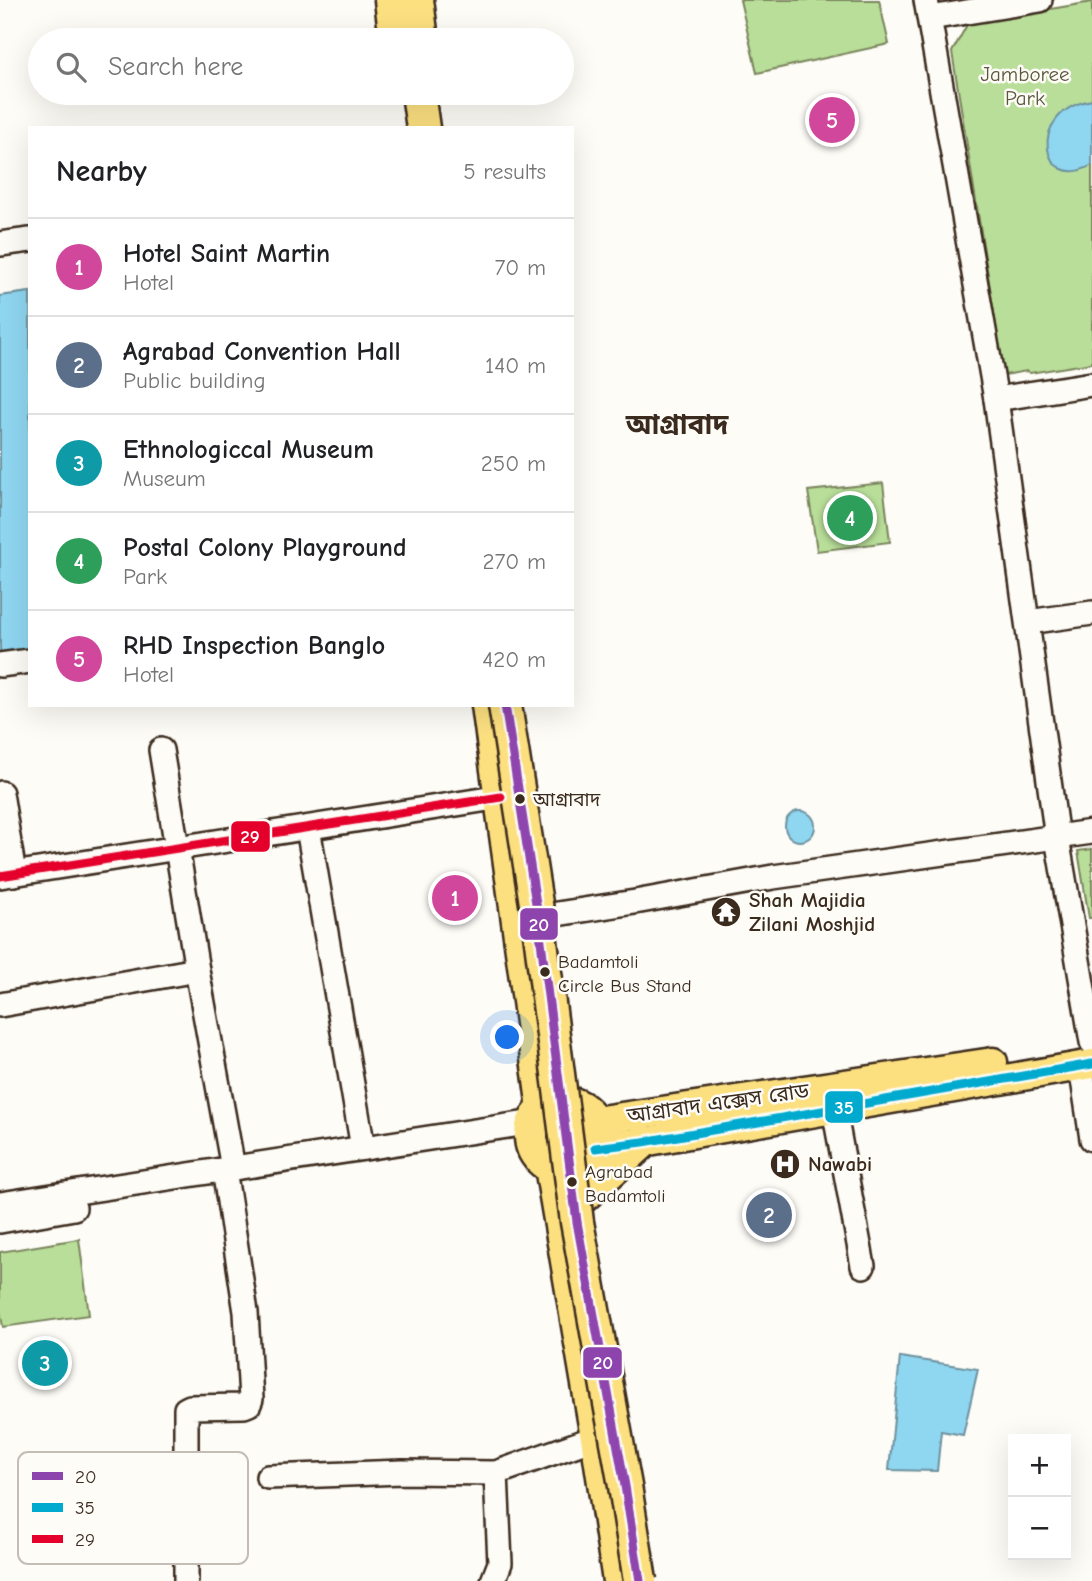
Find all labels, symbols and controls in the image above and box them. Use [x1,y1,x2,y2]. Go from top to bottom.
search box [28,28,574,105]
icon: search [52,48,90,86]
text: Search here [108,52,243,82]
park label: Jamboree Park [980,62,1070,110]
pin: 5 [809,94,855,146]
text: Nearby [56,154,147,189]
text: 5 results [463,158,546,185]
text: Hotel Saint Martin [123,239,330,269]
text: 1 [74,254,84,281]
text: 70 m [494,254,546,281]
text: Hotel [123,269,174,296]
text: Agrabad Convention Hall [123,337,401,367]
text: 2 [73,352,85,379]
text: 140 m [485,352,546,379]
text: Public building [123,367,266,394]
district label: আগ্রাবাদ [625,409,729,441]
text: Ethnologiccal Museum [123,435,374,465]
text: 3 [73,450,85,477]
text: 250 m [481,450,546,477]
text: Museum [123,465,206,492]
pin: 4 [827,492,873,544]
text: Postal Colony Playground [123,533,406,563]
text: 4 [74,548,84,575]
text: 270 m [482,548,546,575]
text: Park [123,563,167,590]
text: RHD Inspection Banglo [123,631,385,661]
text: 5 [73,646,85,673]
text: 420 m [482,646,546,673]
text: Hotel [123,661,174,688]
place label: আগ্রাবাদ [532,789,601,811]
marker: আগ্রাবাদ [513,792,527,806]
line badge: 29 [230,820,271,853]
text: 29 [240,826,260,848]
pin: 1 [432,872,478,924]
place label: Shah Majidia Zilani Moshjid [749,888,875,936]
temple icon: Shah Majidia Zilani Moshjid [709,895,743,929]
line badge: 20 [519,907,559,941]
text: 20 [529,914,549,936]
place label: Badamtoli Circle Bus Stand [558,951,692,997]
marker: Badamtoli Circle Bus Stand [538,965,552,979]
your location [490,1020,524,1054]
street label: আগ্রাবাদ এক্সেস রোড [624,1078,812,1128]
line badge: 35 [824,1090,864,1124]
text: 35 [834,1097,854,1119]
hospital icon: Nawabi [768,1147,802,1181]
place label: Nawabi [808,1152,872,1176]
place label: Agrabad Badamtoli [585,1161,666,1207]
marker: Agrabad Badamtoli [565,1175,579,1189]
pin: 2 [746,1189,792,1241]
pin: 3 [22,1337,68,1389]
line badge: 20 [582,1346,623,1379]
text: 20 [593,1352,613,1374]
map controls [1008,1434,1071,1560]
button: + [1008,1434,1071,1497]
legend [18,1452,248,1564]
text: 20 [75,1466,97,1488]
text: 35 [75,1497,95,1519]
button: − [1008,1497,1071,1560]
text: 29 [75,1529,95,1551]

